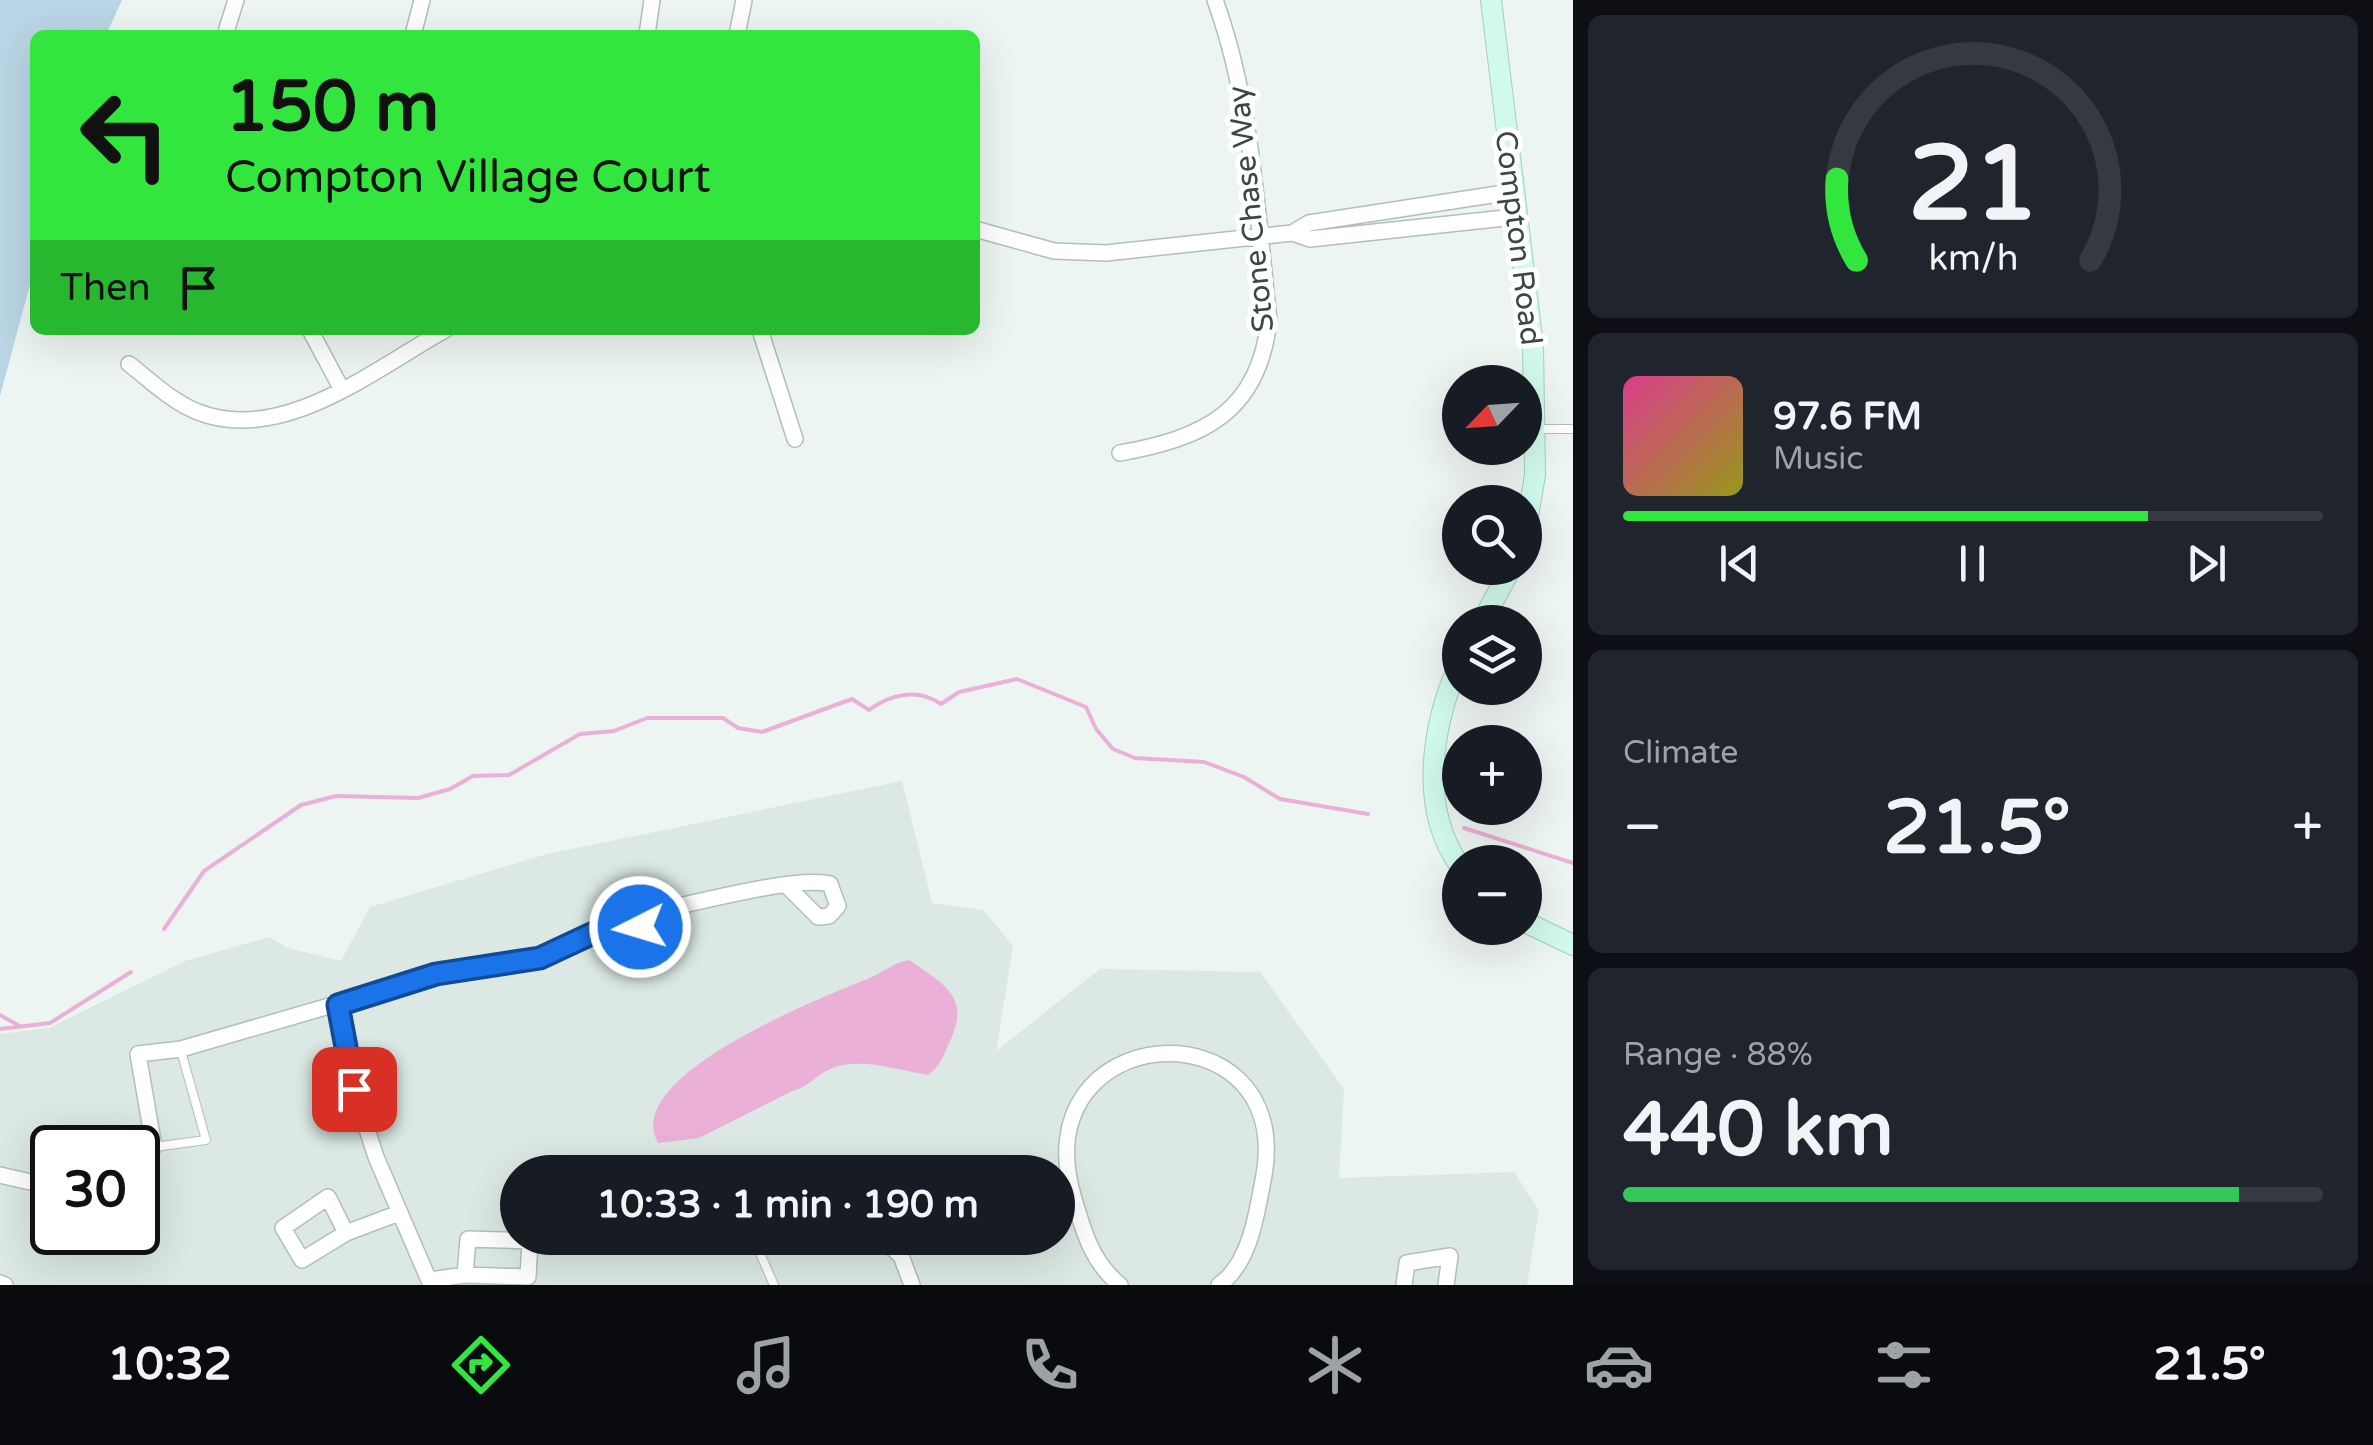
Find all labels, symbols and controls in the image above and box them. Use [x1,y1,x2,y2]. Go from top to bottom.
text: 150 m [225,66,439,150]
icon: left [60,70,190,200]
street label: Stone Chase Way [1220,84,1282,334]
text: 21 [1908,123,2038,248]
street label: Compton Road [1486,129,1550,347]
text: Compton Village Court [225,151,711,205]
text: km/h [1928,237,2018,280]
icon: arrive [171,260,226,315]
text: Then [60,265,151,311]
north arrow [1442,365,1542,465]
map controls [1442,365,1542,945]
text: 97.6 FM [1773,394,1922,440]
text: Music [1773,440,1863,478]
button: search [1442,485,1542,585]
icon: previous [1712,536,1767,591]
icon: pause [1945,536,2000,591]
icon: next [2179,536,2234,591]
button: layers [1442,605,1542,705]
button: + [1442,725,1542,825]
text: Climate [1623,734,1738,772]
text: 21.5° [1883,783,2071,873]
text: − [1623,795,1662,861]
text: + [2292,795,2323,861]
button: − [1442,845,1542,945]
position arrow [588,875,692,979]
text: Range · 88% [1623,1036,1813,1074]
pin [312,1047,397,1132]
icon: arrive [327,1062,382,1117]
text: 440 km [1623,1085,1894,1175]
speed limit sign: 30 [30,1125,160,1255]
text: 10:33 · 1 min · 190 m [596,1182,979,1228]
icon: directions [446,1330,516,1400]
icon: music [731,1330,801,1400]
icon: phone [1015,1330,1085,1400]
icon: climate [1300,1330,1370,1400]
icon: car [1584,1330,1654,1400]
icon: filters [1869,1330,1939,1400]
text: 10:32 [107,1338,232,1392]
text: 21.5° [2153,1338,2266,1392]

